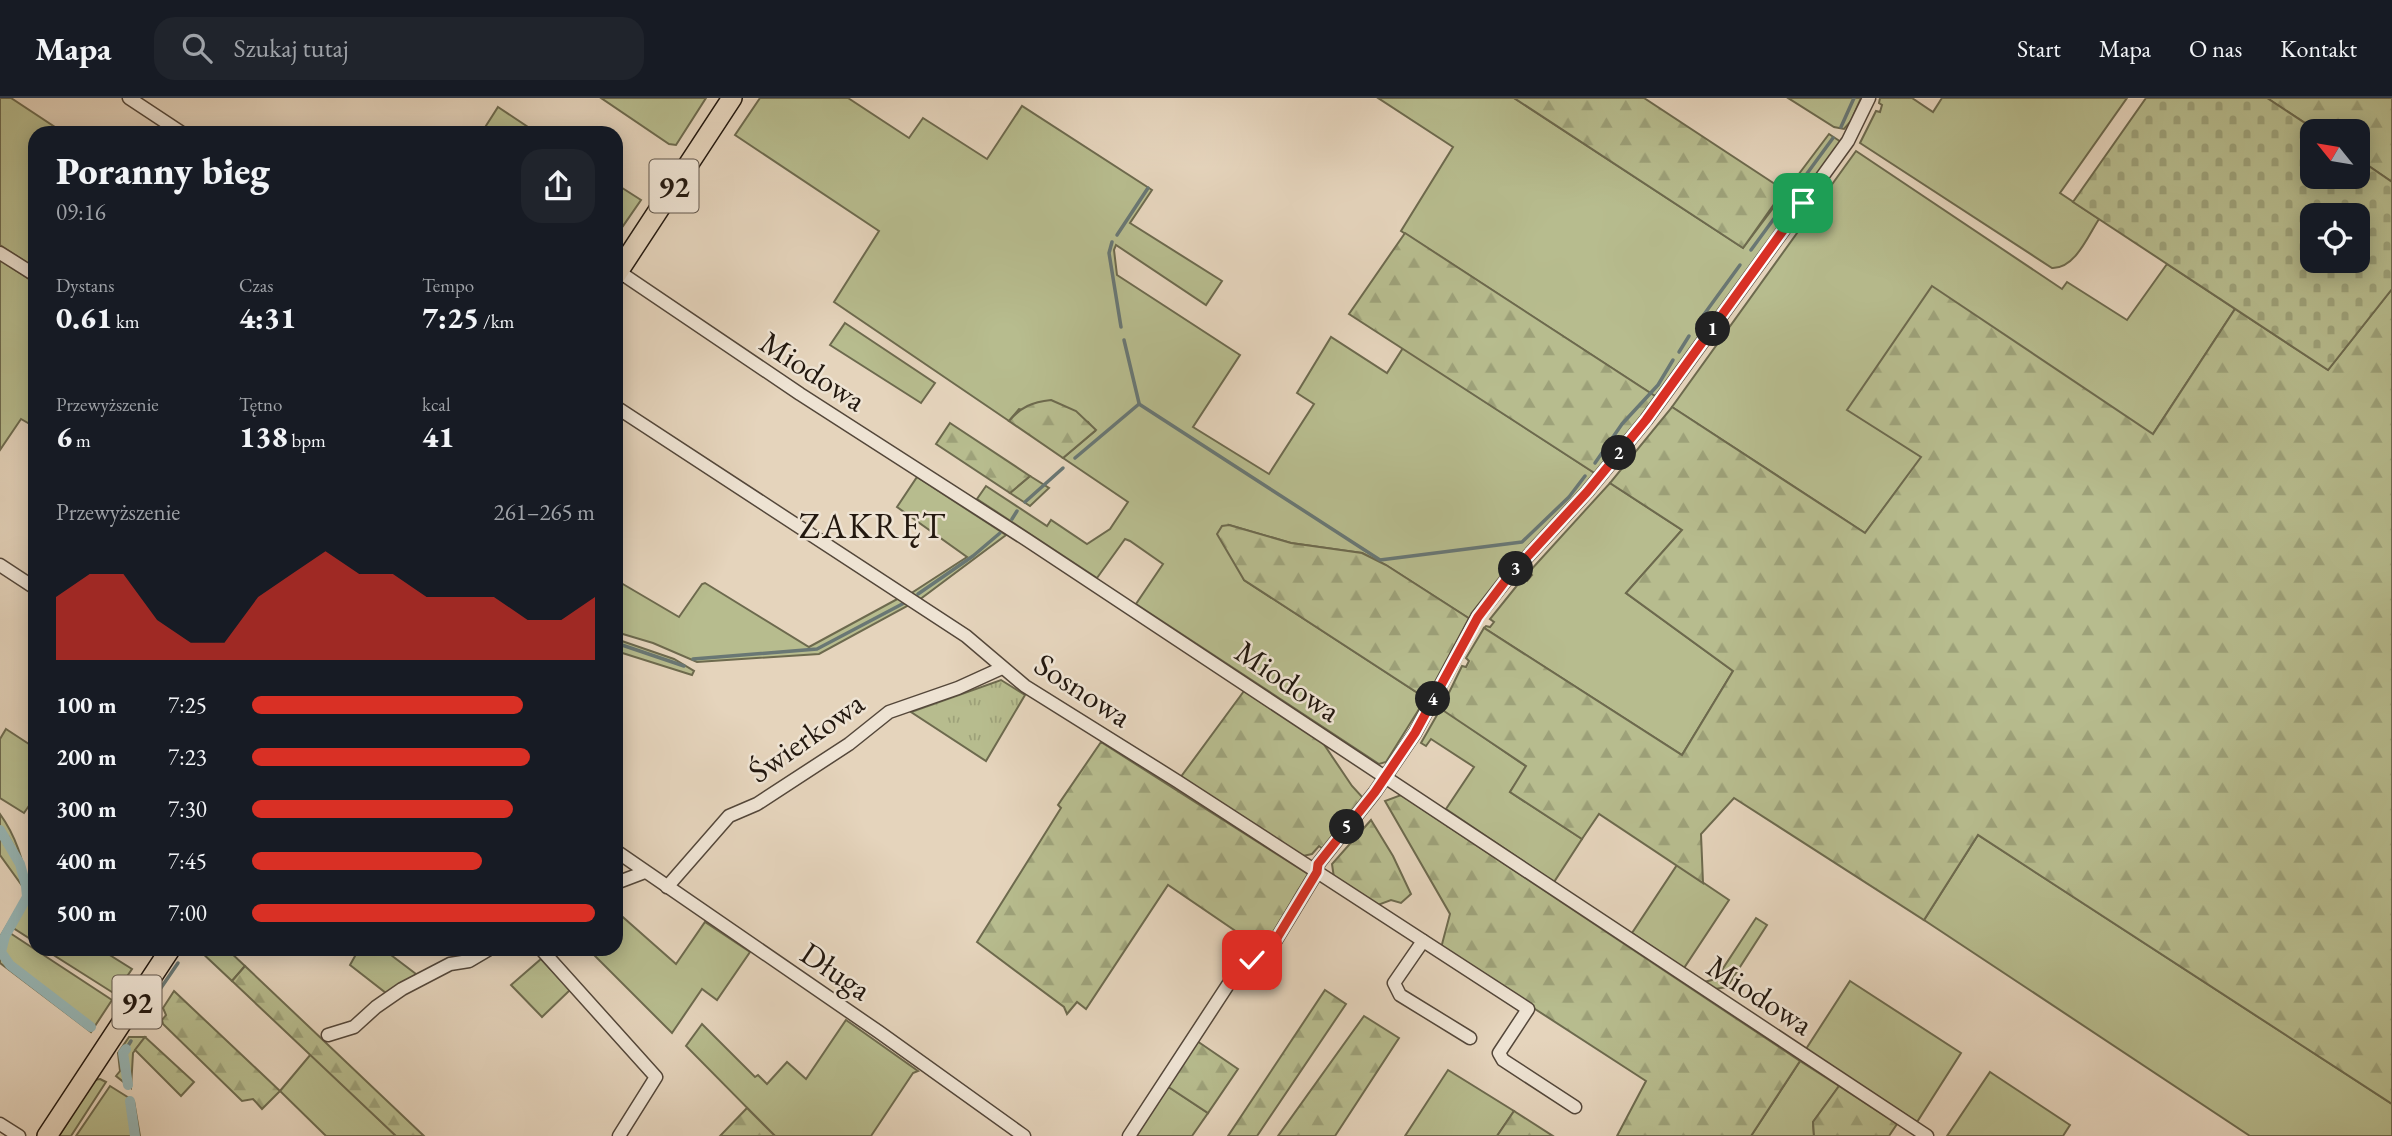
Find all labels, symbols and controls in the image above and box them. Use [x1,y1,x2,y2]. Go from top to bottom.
search box [154,17,644,80]
text: Mapa [35,27,112,70]
icon: search [178,29,216,67]
text: Szukaj tutaj [234,31,349,65]
text: Start [2017,33,2061,64]
text: Mapa [2099,33,2151,64]
text: O nas [2189,33,2242,64]
text: Kontakt [2280,33,2357,64]
north arrow [2300,119,2370,189]
map controls [2300,119,2370,273]
text: Poranny bieg [56,146,270,195]
button: share [521,149,595,223]
road number: 92 [650,159,698,212]
pin [1773,173,1833,233]
icon: arrive [1784,184,1822,222]
text: 09:16 [56,197,106,227]
button: locate [2300,203,2370,273]
text: Dystans [56,273,115,298]
text: Czas [239,273,273,298]
text: Tempo [422,273,474,298]
text: 0.61 [56,298,112,337]
text: 4:31 [239,298,296,337]
text: 7:25 [422,298,479,337]
text: km [112,309,140,334]
text: /km [479,309,514,334]
pin: 1 [1696,312,1730,346]
text: 1 [1707,316,1718,341]
street label: Miodowa [752,321,874,421]
text: Przewyższenie [56,392,159,417]
text: Tętno [239,392,282,417]
text: kcal [422,392,451,417]
text: 6 [56,417,72,456]
text: 138 [239,417,288,456]
text: 41 [422,417,454,456]
text: m [72,428,91,453]
text: bpm [288,428,326,453]
pin: 2 [1602,436,1636,470]
text: 2 [1613,440,1624,465]
text: Przewyższenie [56,497,180,527]
text: 261–265 m [494,497,595,527]
district label: ZAKRĘT [799,503,947,548]
pin: 3 [1498,552,1534,587]
text: 3 [1510,556,1521,581]
street label: Miodowa [1227,631,1349,732]
street label: Sosnowa [1026,643,1140,737]
street label: Świerkowa [740,682,872,792]
pin: 4 [1416,682,1450,716]
text: 4 [1427,686,1438,711]
text: 100 m [56,690,117,720]
text: 7:25 [168,690,207,720]
text: 200 m [56,742,117,772]
text: 7:23 [168,742,207,772]
text: 300 m [56,794,117,824]
text: 7:30 [168,794,207,824]
pin: 5 [1330,810,1364,844]
text: 5 [1341,814,1352,839]
text: 400 m [56,846,117,876]
text: 7:45 [168,846,207,876]
text: 500 m [56,898,117,928]
text: 7:00 [168,898,207,928]
pin [1222,930,1282,990]
street label: Długa [792,932,880,1010]
icon: check [1233,941,1271,979]
street label: Miodowa [1699,945,1821,1045]
road number: 92 [113,975,162,1028]

